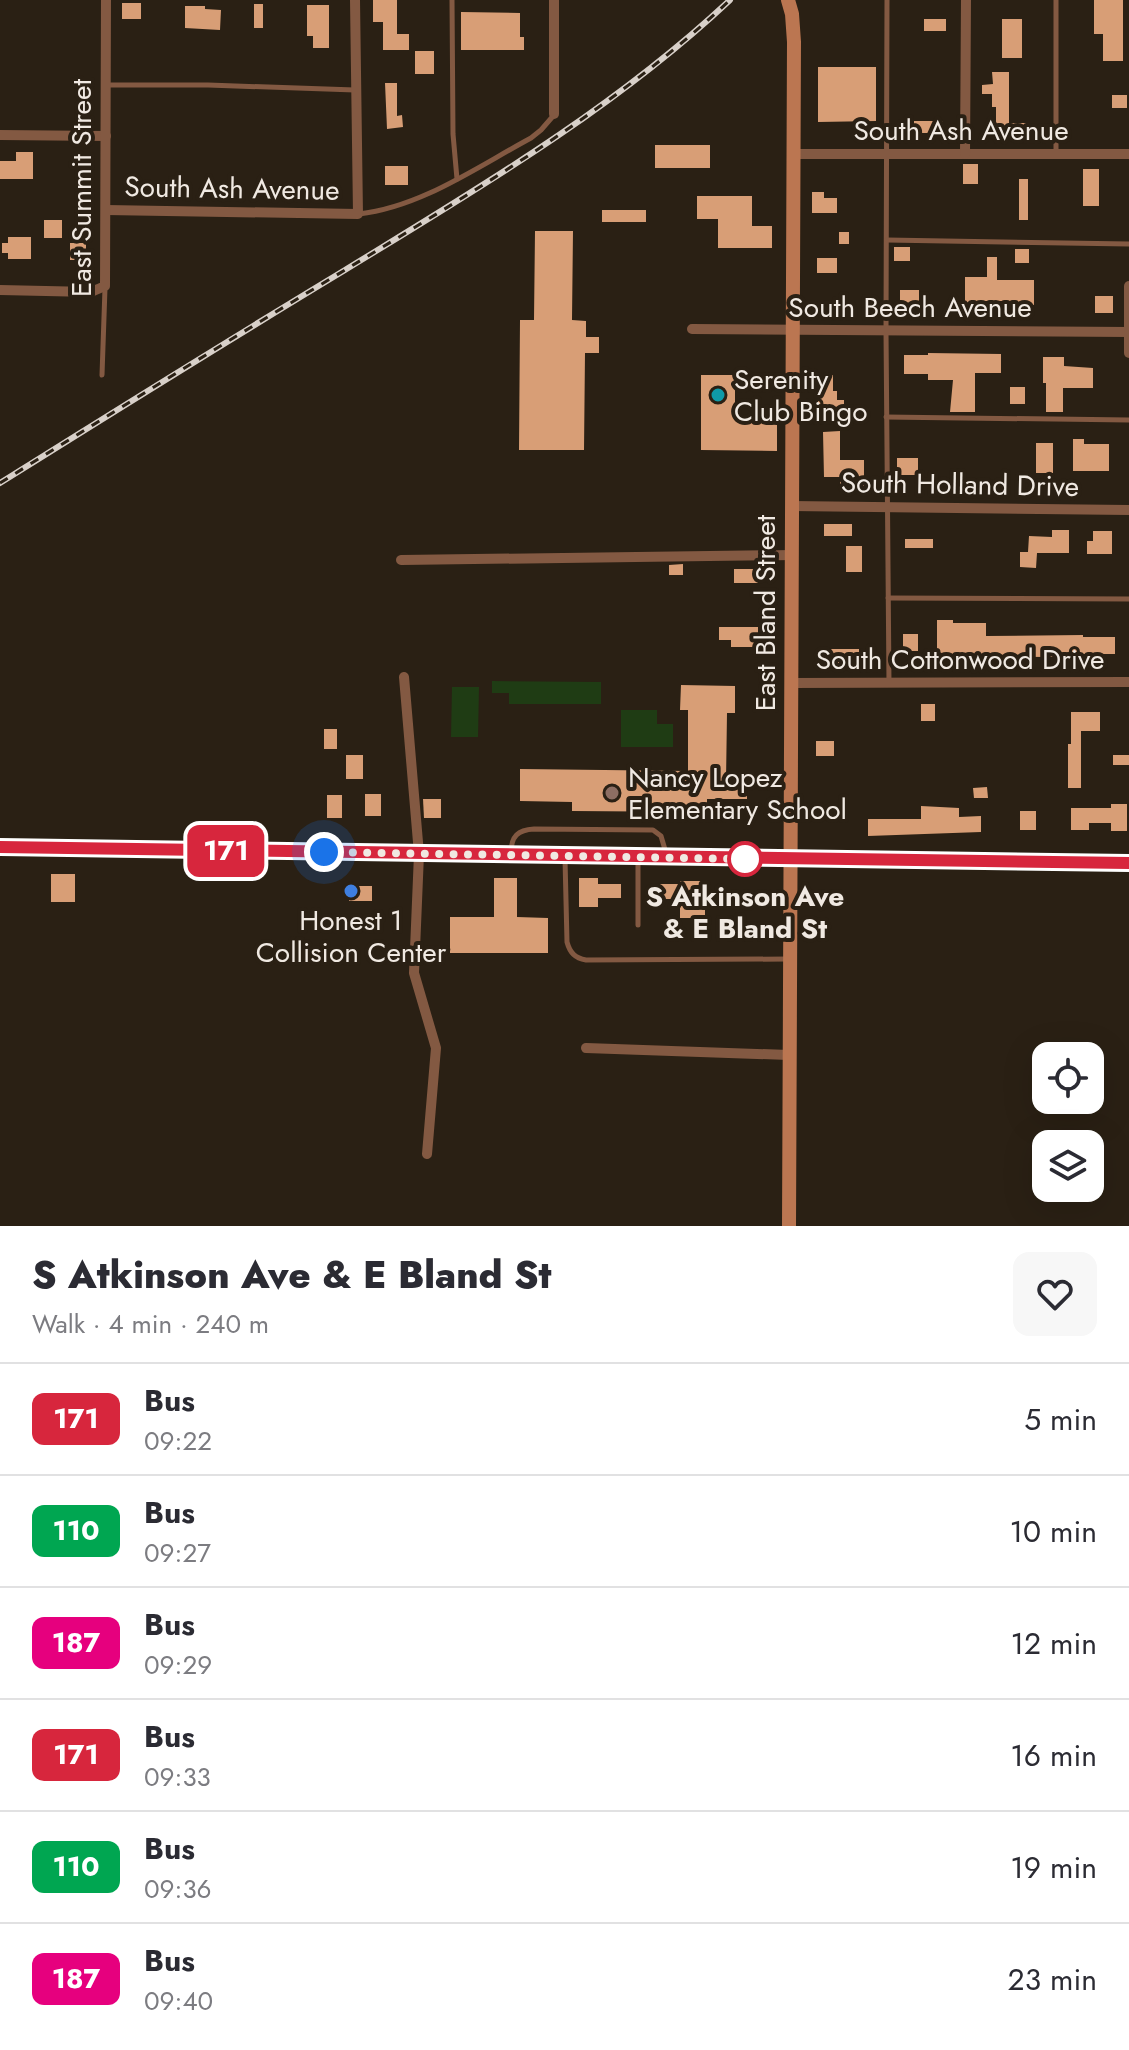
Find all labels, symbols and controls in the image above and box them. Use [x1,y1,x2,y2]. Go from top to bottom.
street label: East Summit Street [61,79,102,297]
street label: South Ash Avenue [853,110,1069,151]
street label: South Ash Avenue [124,166,340,211]
street label: South Beech Avenue [788,287,1032,328]
place label: Serenity Club Bingo [734,359,868,432]
marker: Serenity Club Bingo [709,386,727,404]
street label: South Holland Drive [841,462,1079,507]
street label: East Bland Street [745,514,786,711]
street label: South Cottonwood Drive [816,639,1104,680]
place label: Nancy Lopez Elementary School [628,757,847,830]
marker: Nancy Lopez Elementary School [603,784,621,802]
line badge: 171 [180,825,272,877]
text: 171 [203,830,249,871]
your location [304,832,344,872]
marker: S Atkinson Ave & E Bland St [728,842,762,876]
place label: S Atkinson Ave & E Bland St [646,876,844,949]
marker: Honest 1 Collision Center [342,882,360,900]
place label: Honest 1 Collision Center [256,900,447,973]
map controls [1032,1042,1104,1202]
button: locate [1032,1042,1104,1114]
button: layers [1032,1130,1104,1202]
text: S Atkinson Ave & E Bland St [32,1247,552,1302]
button: heart [1013,1252,1097,1336]
text: Walk · 4 min · 240 m [32,1305,269,1343]
text: Bus [144,1379,195,1422]
text: 171 [53,1398,99,1439]
text: 5 min [1024,1398,1097,1441]
text: 09:22 [144,1422,212,1460]
text: Bus [144,1491,195,1534]
text: 110 [52,1510,100,1551]
text: 10 min [1010,1510,1097,1553]
text: 09:27 [144,1534,211,1572]
text: Bus [144,1603,195,1646]
text: 187 [52,1622,100,1663]
text: 12 min [1010,1622,1097,1665]
text: 09:29 [144,1646,212,1684]
text: Bus [144,1715,195,1758]
text: 171 [53,1734,99,1775]
text: 16 min [1010,1734,1097,1777]
text: 09:33 [144,1758,211,1796]
text: Bus [144,1827,195,1870]
text: 110 [52,1846,100,1887]
text: 19 min [1010,1846,1097,1889]
text: 09:36 [144,1870,212,1908]
text: Bus [144,1939,195,1982]
text: 187 [52,1958,100,1999]
text: 23 min [1008,1958,1097,2001]
text: 09:40 [144,1982,213,2020]

